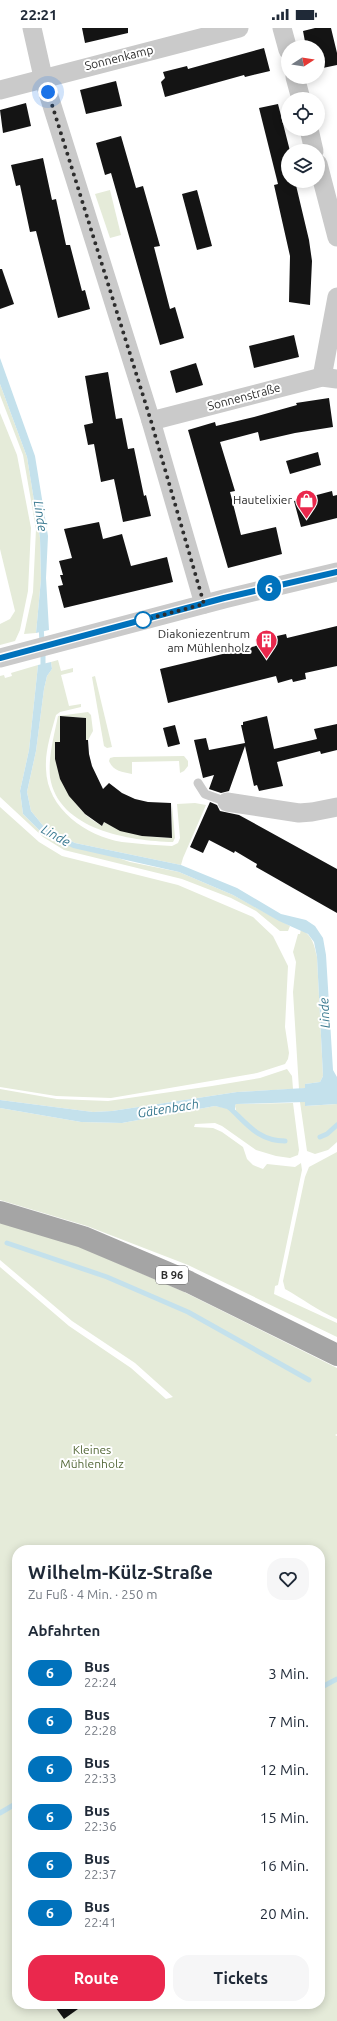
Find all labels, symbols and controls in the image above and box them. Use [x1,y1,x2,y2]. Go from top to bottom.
text: 22:21 [20,6,58,23]
north arrow [281,40,325,84]
map controls [281,40,325,188]
street label: Sonnenkamp [83,43,154,72]
your location [38,82,58,102]
button: locate [281,92,325,136]
button: layers [281,144,325,188]
street label: Sonnenstraße [206,381,282,412]
shop icon: Hautelixier [294,487,320,520]
place label: Hautelixier [233,493,292,506]
water label: Linde [32,500,50,533]
line badge: 6 [256,575,282,601]
text: 6 [265,580,273,596]
unlabelled marker [134,611,152,629]
place label: Diakoniezentrum am Mühlenholz [158,627,250,654]
building icon: Diakoniezentrum am Mühlenholz [253,628,279,661]
water label: Linde [39,821,73,849]
water label: Linde [316,997,332,1029]
water label: Gätenbach [136,1096,200,1120]
road number: B 96 [156,1266,188,1284]
park label: Kleines Mühlenholz [60,1443,124,1470]
button: heart [267,1558,309,1600]
text: Wilhelm-Külz-Straße [28,1561,213,1583]
text: Zu Fuß · 4 Min. · 250 m [28,1587,157,1601]
text: Abfahrten [28,1622,100,1639]
text: Bus [84,1658,110,1675]
text: 6 [46,1665,54,1681]
text: 3 Min. [268,1665,309,1682]
text: 22:24 [84,1675,117,1689]
text: Bus [84,1706,110,1723]
text: 6 [46,1713,54,1729]
text: 7 Min. [268,1713,309,1730]
text: 22:28 [84,1723,117,1737]
text: Bus [84,1754,110,1771]
text: 6 [46,1761,54,1777]
text: 12 Min. [260,1761,309,1778]
text: 22:33 [84,1771,117,1785]
text: Bus [84,1802,110,1819]
text: 6 [46,1809,54,1825]
text: 15 Min. [260,1809,309,1826]
text: 22:36 [84,1819,117,1833]
text: Bus [84,1850,110,1867]
text: 6 [46,1857,54,1873]
text: 16 Min. [260,1857,309,1874]
text: 22:37 [84,1867,117,1881]
text: Bus [84,1898,110,1915]
text: 6 [46,1905,54,1921]
text: 20 Min. [260,1905,309,1922]
text: 22:41 [84,1915,117,1929]
button: Route [28,1955,165,2001]
button: Tickets [173,1955,309,2001]

